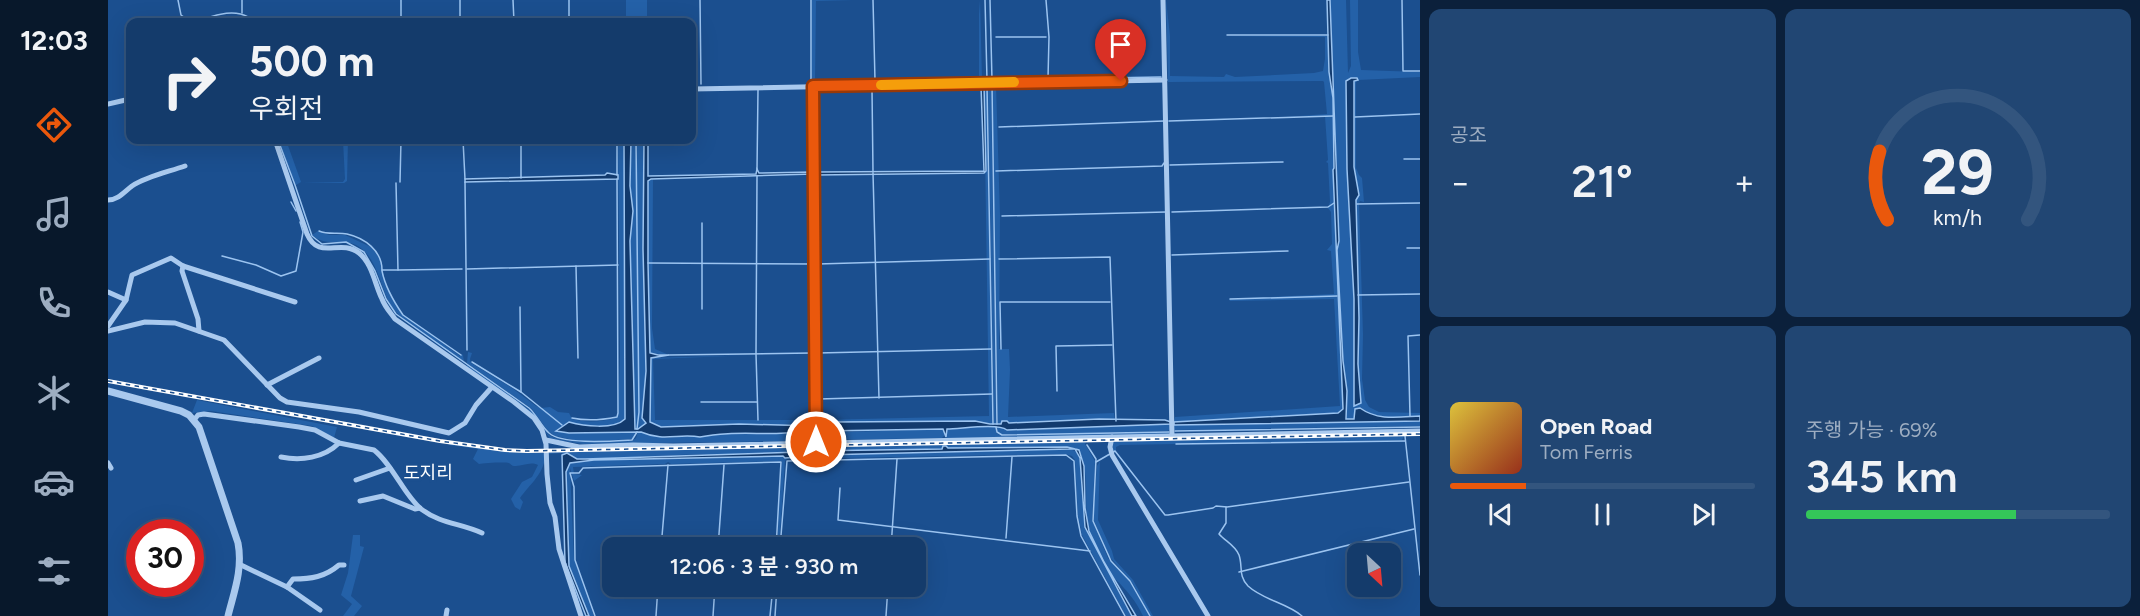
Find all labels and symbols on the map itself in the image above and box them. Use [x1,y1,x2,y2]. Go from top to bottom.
pin [1095,19,1146,81]
position arrow [784,410,848,474]
district label: 도지리 [403,462,453,484]
speed limit sign: 30 [126,519,204,597]
north arrow [1347,543,1401,597]

